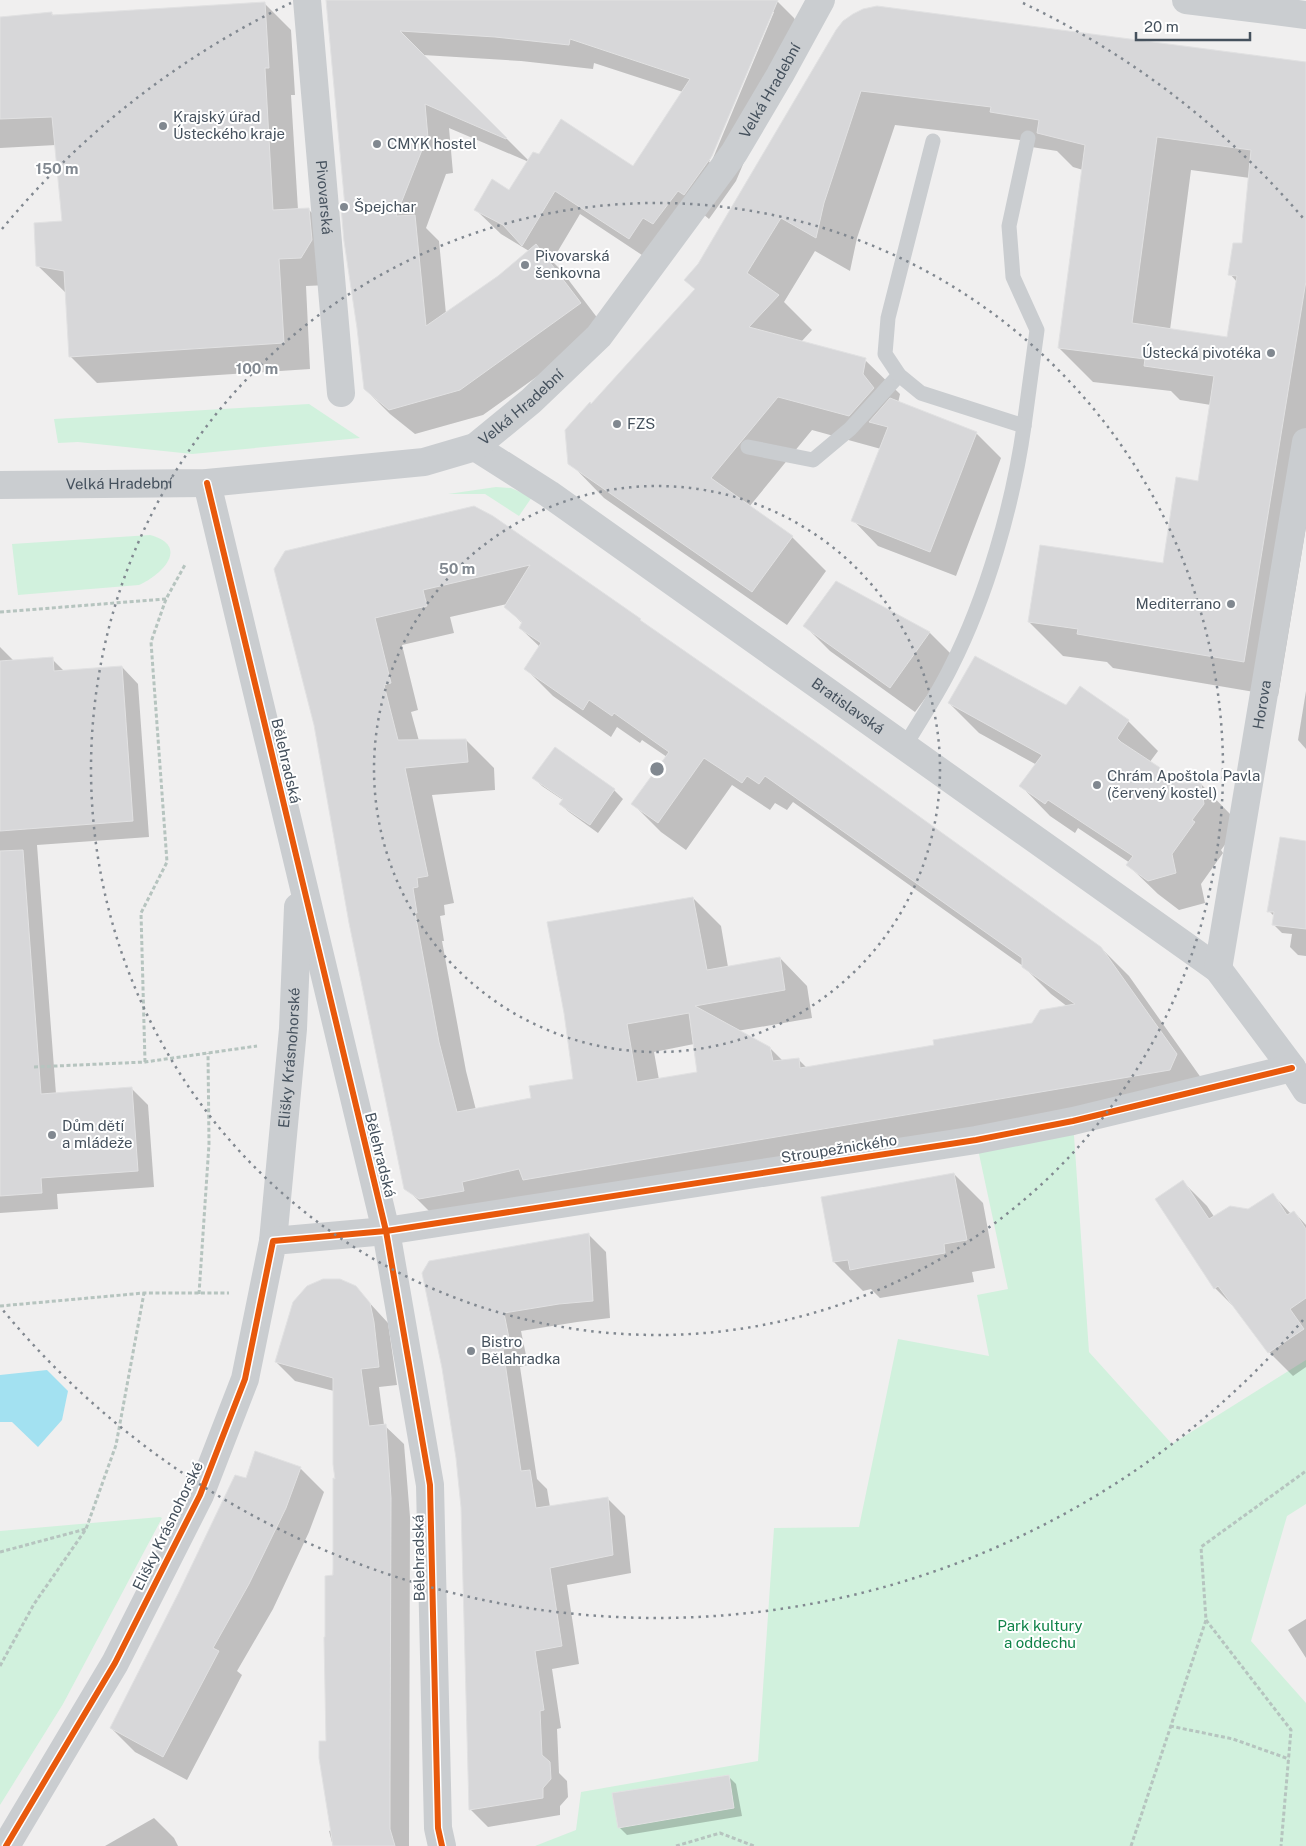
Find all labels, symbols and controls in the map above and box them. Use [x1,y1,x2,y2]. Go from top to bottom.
scale bar [1136,10,1250,42]
text: 20 m [1144,18,1179,35]
street label: Velká Hradební [736,40,804,141]
place label: Krajský úřad Ústeckého kraje [173,108,285,142]
marker: Krajský úřad Ústeckého kraje [157,120,169,132]
place label: CMYK hostel [387,135,477,152]
marker: CMYK hostel [371,138,383,150]
street label: Pivovarská [313,159,336,235]
text: 150 m [35,160,79,177]
place label: Špejchar [354,198,416,215]
marker: Špejchar [338,201,350,213]
place label: Pivovarská šenkovna [535,247,610,281]
marker: Pivovarská šenkovna [519,259,531,271]
place label: Ústecká pivotéka [1142,343,1261,361]
marker: Ústecká pivotéka [1265,347,1277,359]
text: 100 m [236,360,278,377]
street label: Velká Hradební [475,365,567,448]
place label: FZS [627,415,655,432]
marker: FZS [611,418,623,430]
street label: Velká Hradební [66,474,173,492]
text: 50 m [439,560,475,577]
place label: Mediterrano [1136,595,1221,612]
marker: Mediterrano [1225,598,1237,610]
street label: Bratislavská [808,674,888,737]
street label: Horova [1249,679,1274,730]
street label: Bělehradská [268,717,305,805]
centre of rings [648,760,666,778]
place label: Chrám Apoštola Pavla (červený kostel) [1107,767,1260,801]
marker: Chrám Apoštola Pavla (červený kostel) [1091,779,1103,791]
street label: Elišky Krásnohorské [275,987,303,1129]
street label: Bělehradská [362,1111,399,1199]
place label: Dům dětí a mládeže [62,1117,133,1151]
marker: Dům dětí a mládeže [46,1129,58,1141]
street label: Stroupežnického [780,1131,898,1166]
place label: Bistro Bělahradka [481,1333,560,1367]
marker: Bistro Bělahradka [465,1345,477,1357]
street label: Elišky Krásnohorské [129,1459,206,1593]
street label: Bělehradská [409,1514,428,1602]
park label: Park kultury a oddechu [997,1617,1083,1651]

